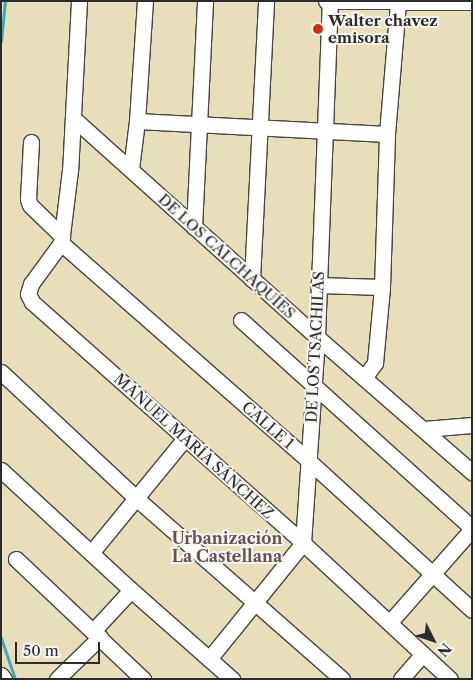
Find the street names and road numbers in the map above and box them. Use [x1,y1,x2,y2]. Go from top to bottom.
street label: DE LOS CALCHAQUÍES [155,190,299,322]
street label: DE LOS TSACHILAS [302,271,328,423]
street label: MANUEL MARÍA SÁNCHEZ [110,369,278,523]
street label: CALLE 1 [238,398,298,452]

